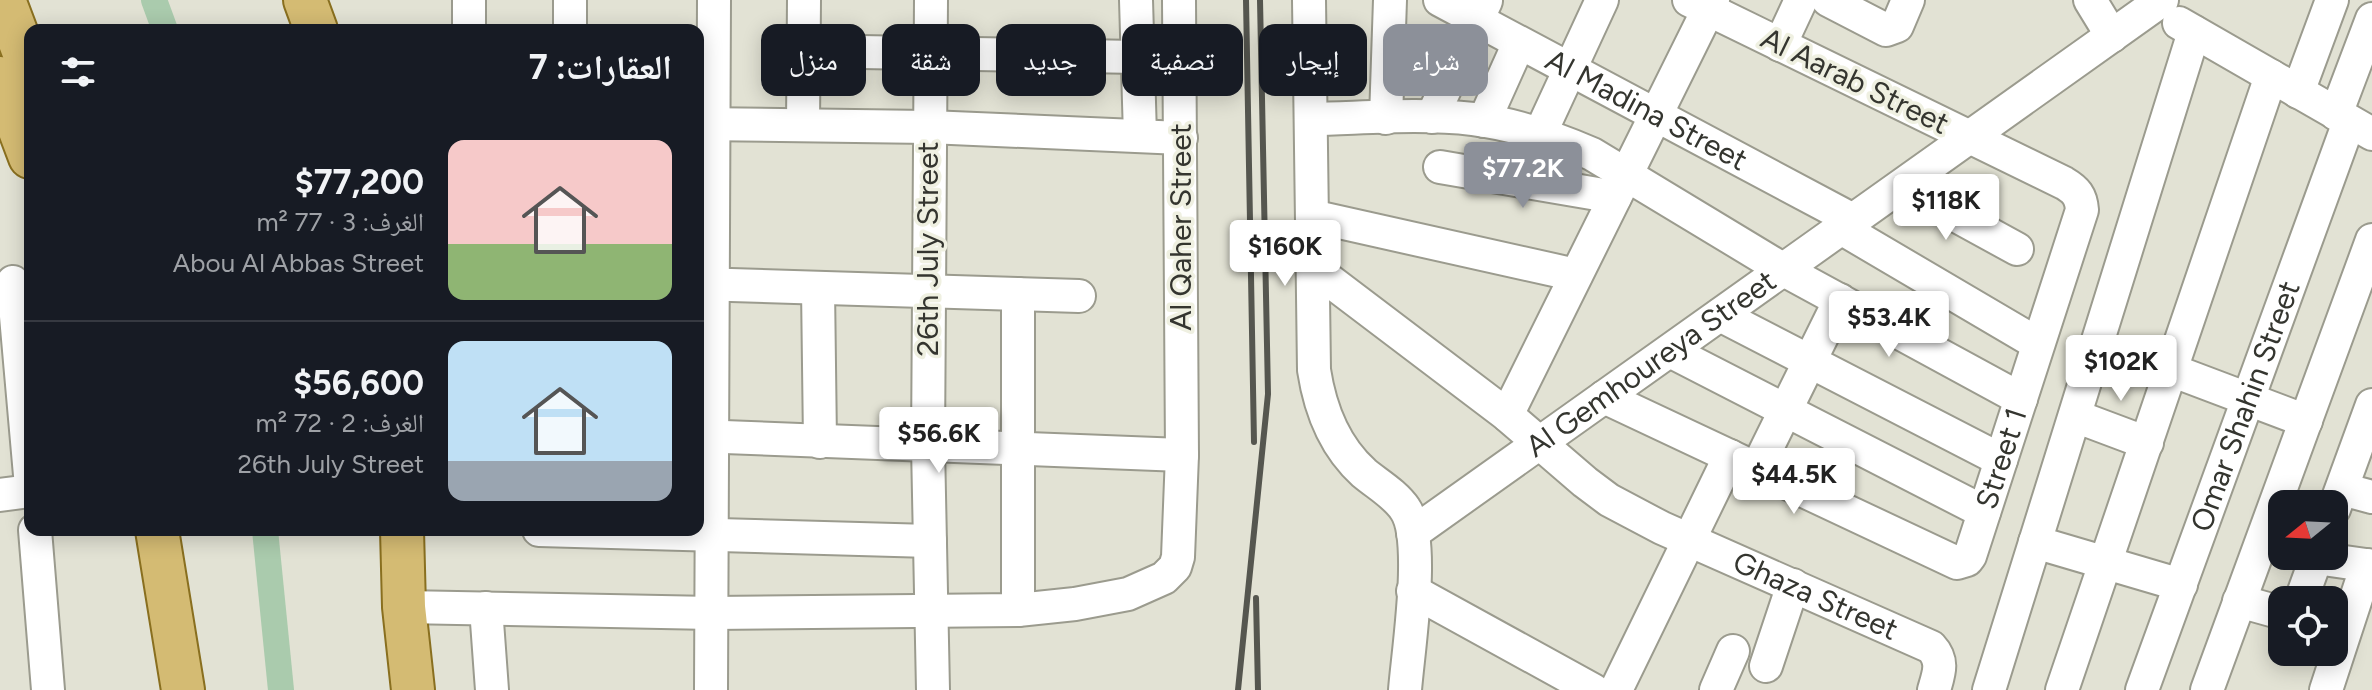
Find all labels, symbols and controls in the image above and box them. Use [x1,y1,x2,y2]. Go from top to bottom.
street label: Al Aarab Street [1755,19,1955,142]
chip: منزل [761,24,866,96]
chip: شقة [882,24,980,96]
chip: جديد [996,24,1106,96]
chip: تصفية [1122,24,1243,96]
chip: إيجار [1259,24,1367,96]
chip: شراء [1383,24,1488,96]
street label: Al Madina Street [1540,41,1754,178]
text: العقارات: 7 [529,47,672,88]
icon: filters [56,50,100,94]
street label: Al Qaher Street [1162,123,1199,331]
street label: 26th July Street [909,141,946,357]
pin: $77.2K [1458,142,1588,210]
text: $77.2K [1482,152,1564,184]
text: $77,200 [295,162,424,203]
icon: home [512,172,608,268]
pin: $118K [1890,174,2002,242]
text: $118K [1911,184,1981,216]
text: الغرف: 3 · 77 m² [256,206,424,238]
pin: $160K [1229,220,1341,288]
text: $160K [1248,230,1322,262]
text: Abou Al Abbas Street [173,247,424,279]
street label: Al Gemhoureya Street [1518,262,1783,465]
street label: Omar Shahin Street [2182,276,2308,536]
pin: $53.4K [1824,291,1954,359]
text: $53.4K [1847,301,1931,333]
pin: $102K [2065,335,2177,403]
text: $102K [2084,345,2158,377]
text: $56,600 [293,363,424,404]
icon: home [512,373,608,469]
street label: Street 1 [1967,403,2035,513]
text: الغرف: 2 · 72 m² [256,407,424,439]
pin: $56.6K [874,407,1004,475]
text: $56.6K [897,417,981,449]
text: 26th July Street [237,448,424,480]
pin: $44.5K [1729,448,1859,516]
text: $44.5K [1751,458,1837,490]
north arrow [2268,490,2348,570]
map controls [2268,490,2348,666]
street label: Ghaza Street [1728,543,1904,648]
button: locate [2268,586,2348,666]

